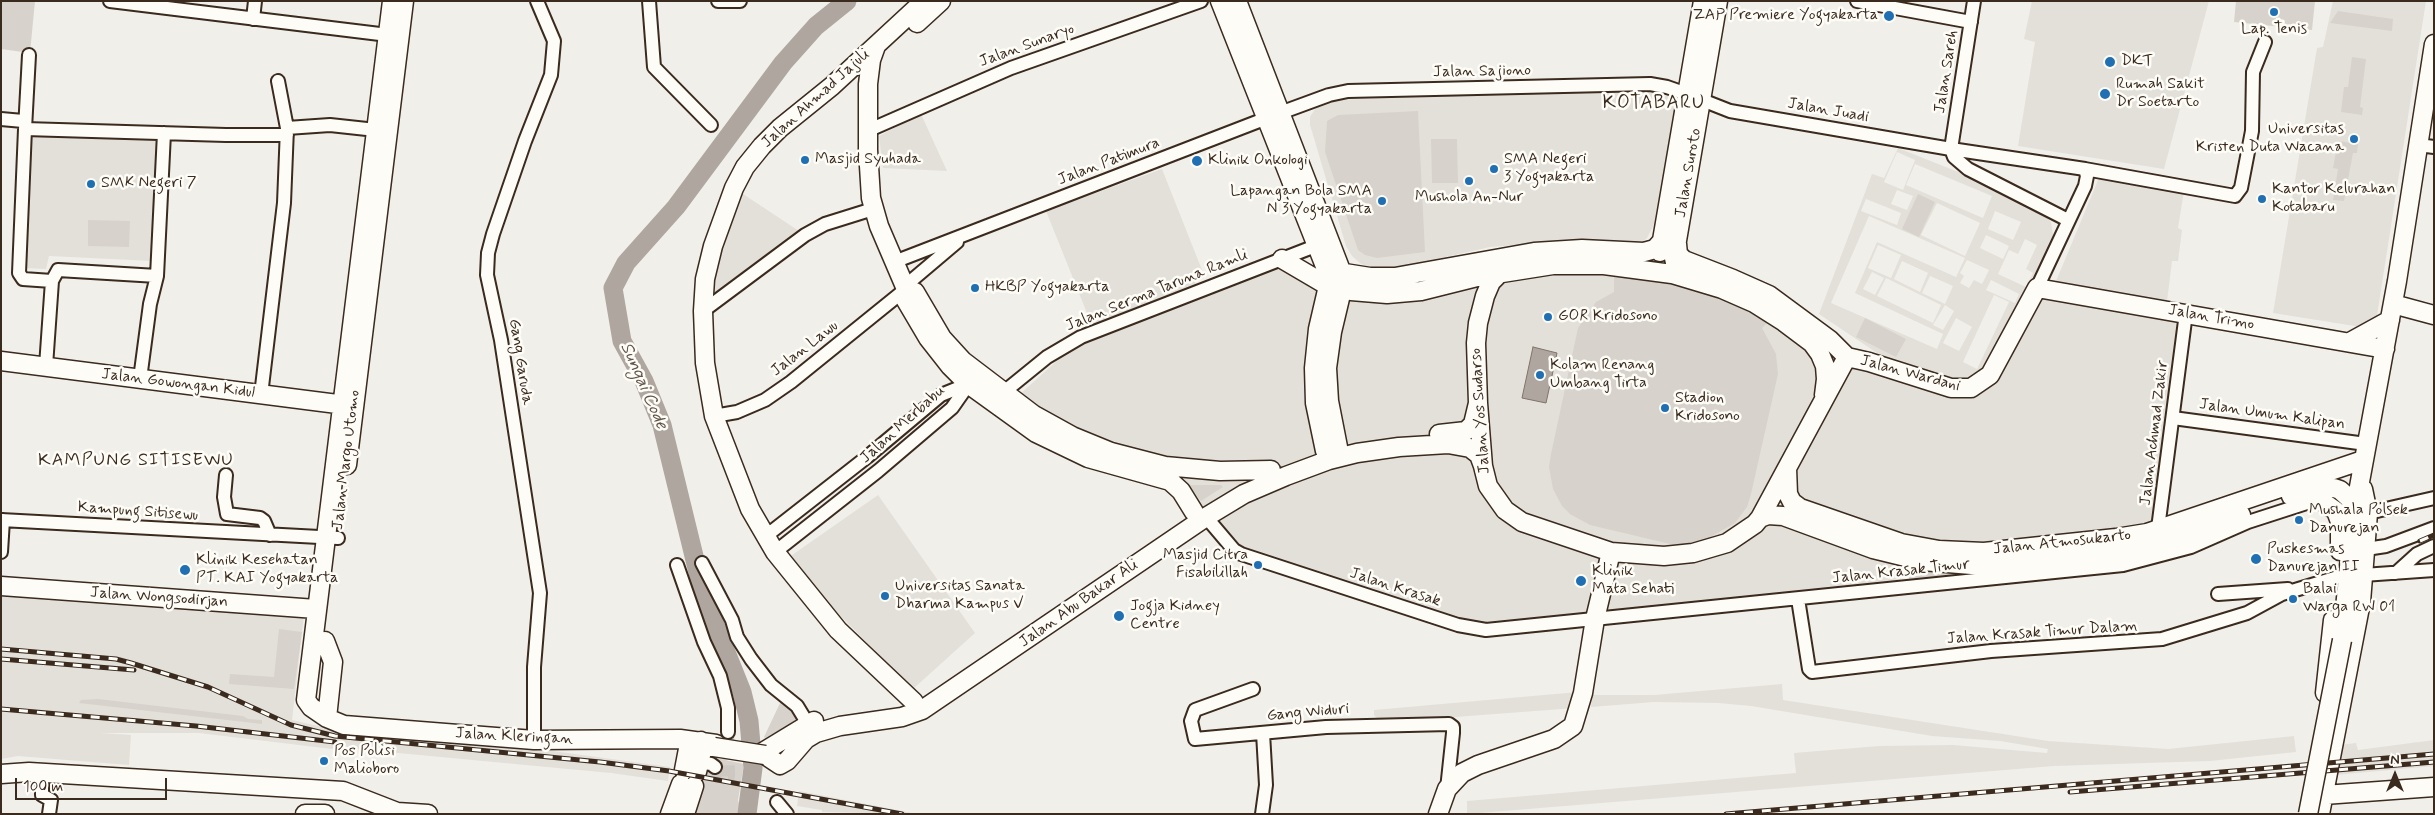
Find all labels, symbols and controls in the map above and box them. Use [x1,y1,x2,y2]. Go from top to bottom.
place label: ZAP Premiere Yogyakarta [1693,6,1878,26]
marker: Lap. Tenis [2268,6,2280,18]
marker: ZAP Premiere Yogyakarta [1882,9,1896,23]
street label: Jalan Sunaryo [977,20,1077,72]
place label: Lap. Tenis [2241,20,2307,40]
street label: Jalan Sareh [1931,29,1963,115]
street label: Jalan Ahmad Jajuli [758,45,874,153]
place label: DKT [2121,52,2153,72]
marker: DKT [2103,55,2117,69]
street label: Jalan Sajiono [1433,62,1531,82]
place label: Rumah Sakit Dr Soetarto [2116,75,2205,113]
marker: Rumah Sakit Dr Soetarto [2098,87,2112,101]
district label: KOTABARU [1601,93,1707,115]
street label: Jalan Juadi [1786,94,1870,128]
place label: Universitas Kristen Duta Wacana [2196,120,2344,158]
street label: Jalan Suroto [1672,127,1706,219]
marker: Universitas Kristen Duta Wacana [2348,133,2360,145]
street label: Jalan Patimura [1055,134,1163,190]
place label: Masjid Syuhada [815,150,921,170]
place label: SMA Negeri 3 Yogyakarta [1504,150,1594,188]
place label: Klinik Onkologi [1208,151,1308,171]
marker: Masjid Syuhada [799,154,811,166]
marker: Klinik Onkologi [1190,154,1204,168]
marker: SMA Negeri 3 Yogyakarta [1488,163,1500,175]
place label: SMK Negeri 7 [101,174,196,194]
marker: Mushola An-Nur [1463,175,1475,187]
marker: SMK Negeri 7 [85,178,97,190]
place label: Kantor Kelurahan Kotabaru [2272,180,2396,218]
place label: Lapangan Bola SMA N 3 Yogyakarta [1230,182,1372,220]
place label: Mushola An-Nur [1415,188,1523,208]
marker: Kantor Kelurahan Kotabaru [2256,193,2268,205]
marker: Lapangan Bola SMA N 3 Yogyakarta [1376,195,1388,207]
street label: Jalan Serma Taruna Ramli [1063,246,1251,336]
place label: HKBP Yogyakarta [985,278,1109,298]
marker: HKBP Yogyakarta [969,282,981,294]
street label: Jalan Trimo [2166,301,2256,335]
place label: GOR Kridosono [1558,307,1658,327]
marker: GOR Kridosono [1542,311,1554,323]
street label: Gang Garuda [504,317,536,407]
street label: Jalan Lawu [768,317,842,381]
water label: Sungai Code [614,339,672,433]
street label: Jalan Yos Sudarso [1467,347,1495,475]
street label: Jalan Wardani [1858,351,1962,397]
place label: Kolam Renang Umbang Tirta [1550,356,1654,394]
street label: Jalan Achmad Zakir [2137,359,2173,507]
street label: Jalan Gowongan Kidul [100,365,256,403]
marker: Kolam Renang Umbang Tirta [1534,369,1546,381]
street label: Jalan Merbabu [857,382,949,468]
street label: Jalan Margo Utomo [329,389,365,531]
place label: Stadion Kridosono [1675,389,1740,427]
street label: Jalan Umum Kalipan [2198,395,2346,435]
marker: Stadion Kridosono [1659,402,1671,414]
district label: KAMPUNG SITISEWU [34,450,238,472]
street label: Kampung Sitisewu [77,498,199,526]
place label: Mushala Polsek Danurejan [2309,501,2408,539]
marker: Mushala Polsek Danurejan [2293,514,2305,526]
street label: Jalan Atmosukarto [1992,526,2132,560]
place label: Puskesmas Danurejan II [2267,540,2359,578]
place label: Masjid Citra Fisabilillah [1163,546,1248,584]
place label: Klinik Kesehatan PT. KAI Yogyakarta [196,551,338,589]
marker: Puskesmas Danurejan II [2249,552,2263,566]
street label: Jalan Krasak Timur [1831,555,1971,589]
street label: Jalan Abu Bakar Ali [1016,556,1142,652]
marker: Masjid Citra Fisabilillah [1252,559,1264,571]
place label: Klinik Mata Sehati [1592,562,1674,600]
marker: Klinik Kesehatan PT. KAI Yogyakarta [178,563,192,577]
street label: Jalan Krasak [1347,564,1443,612]
marker: Klinik Mata Sehati [1574,574,1588,588]
place label: Universitas Sanata Dharma Kampus V [895,577,1025,615]
place label: Balai Warga RW 01 [2303,580,2395,618]
street label: Jalan Wongsodirjan [89,584,229,612]
marker: Universitas Sanata Dharma Kampus V [879,590,891,602]
marker: Balai Warga RW 01 [2287,593,2299,605]
place label: Jogja Kidney Centre [1130,597,1220,635]
marker: Jogja Kidney Centre [1112,609,1126,623]
street label: Jalan Krasak Timur Dalam [1946,617,2138,649]
street label: Gang Widuri [1266,700,1350,726]
street label: Jalan Kleringan [455,724,573,750]
place label: Pos Polisi Malioboro [334,742,399,780]
north arrow [2370,750,2420,800]
text: N [2390,751,2400,769]
marker: Pos Polisi Malioboro [318,755,330,767]
scale bar [18,768,170,800]
text: 100 m [23,777,63,797]

